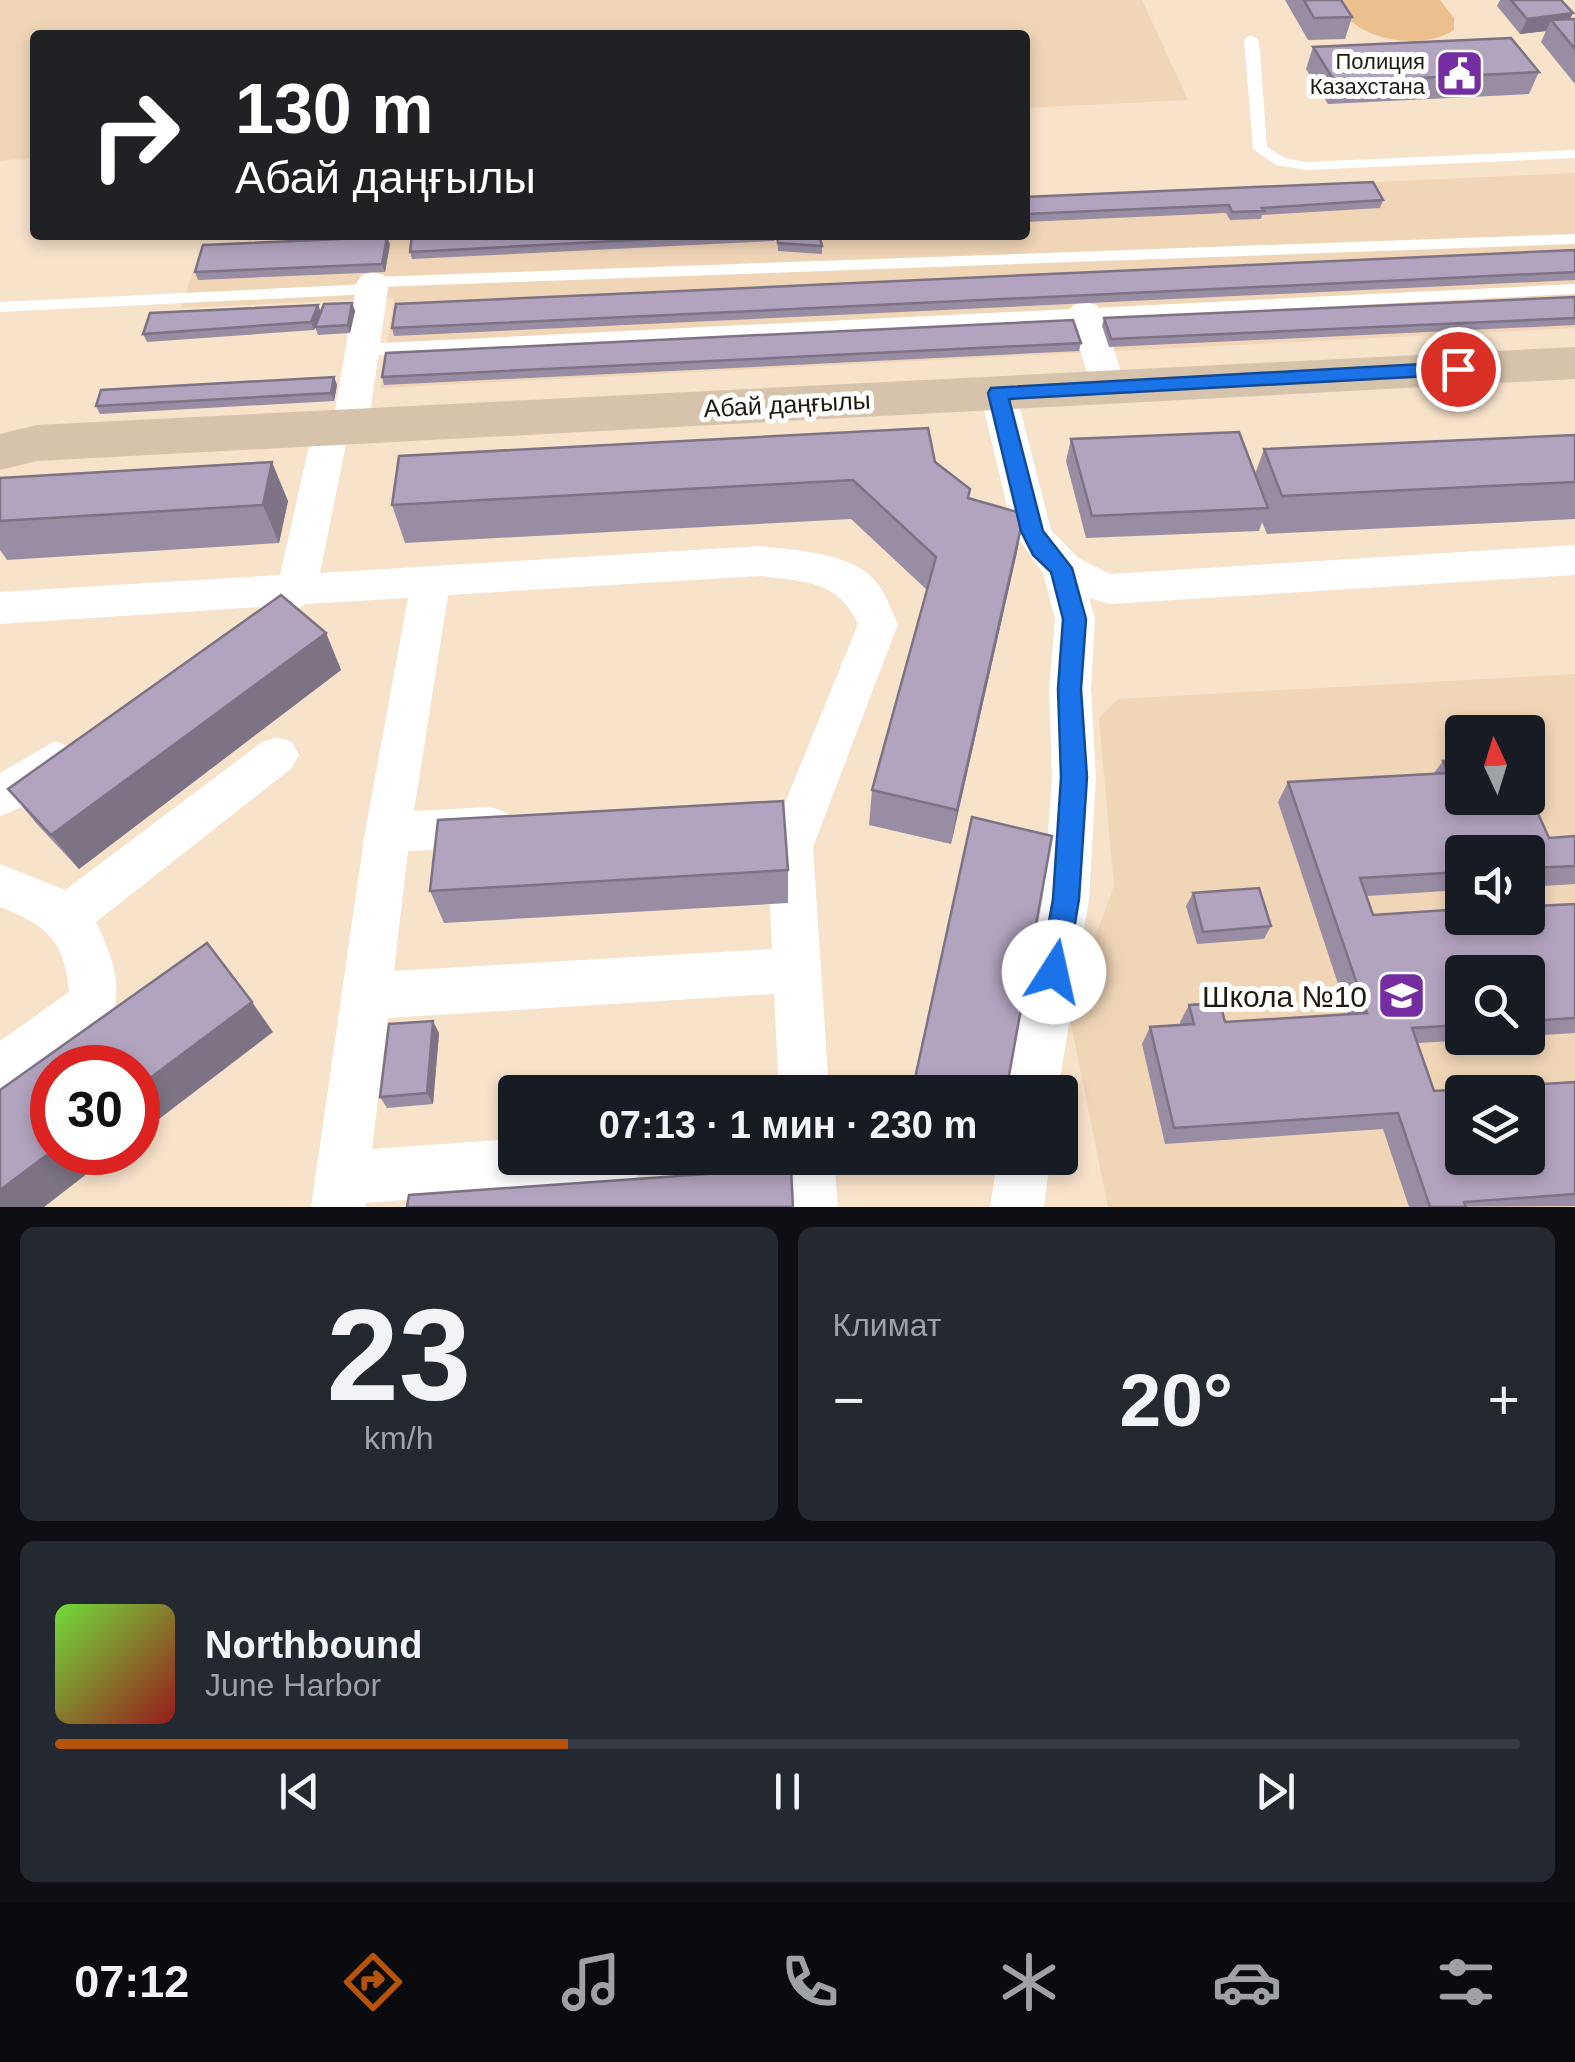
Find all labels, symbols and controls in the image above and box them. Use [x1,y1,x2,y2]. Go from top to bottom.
public building icon: Полиция Казахстана [1434,48,1486,100]
place label: Полиция Казахстана [1310,49,1426,99]
icon: right [70,70,200,200]
text: 130 m [235,70,433,148]
text: Абай даңғылы [235,152,536,203]
pin [1416,327,1501,412]
icon: arrive [1431,342,1486,397]
street label: Абай даңғылы [703,386,871,422]
north arrow [1445,715,1545,815]
map controls [1445,715,1545,1175]
button: sound [1445,835,1545,935]
position arrow [1002,920,1106,1024]
button: search [1445,955,1545,1055]
school or university icon: Школа №10 [1376,970,1428,1022]
place label: Школа №10 [1202,980,1367,1013]
speed limit sign: 30 [30,1045,160,1175]
button: layers [1445,1075,1545,1175]
text: 07:13 · 1 мин · 230 m [599,1104,977,1146]
text: 23 [326,1282,471,1428]
text: Климат [833,1307,941,1343]
text: 20° [1120,1358,1233,1442]
text: − [833,1369,865,1431]
text: + [1488,1369,1520,1431]
text: km/h [364,1420,433,1456]
text: Northbound [205,1624,422,1666]
text: June Harbor [205,1667,381,1703]
icon: previous [272,1764,327,1819]
icon: pause [760,1764,815,1819]
icon: next [1248,1764,1303,1819]
icon: directions [338,1947,408,2017]
icon: music [556,1947,626,2017]
icon: phone [775,1947,845,2017]
icon: climate [994,1947,1064,2017]
icon: car [1212,1947,1282,2017]
icon: filters [1431,1947,1501,2017]
text: 07:12 [74,1956,189,2007]

